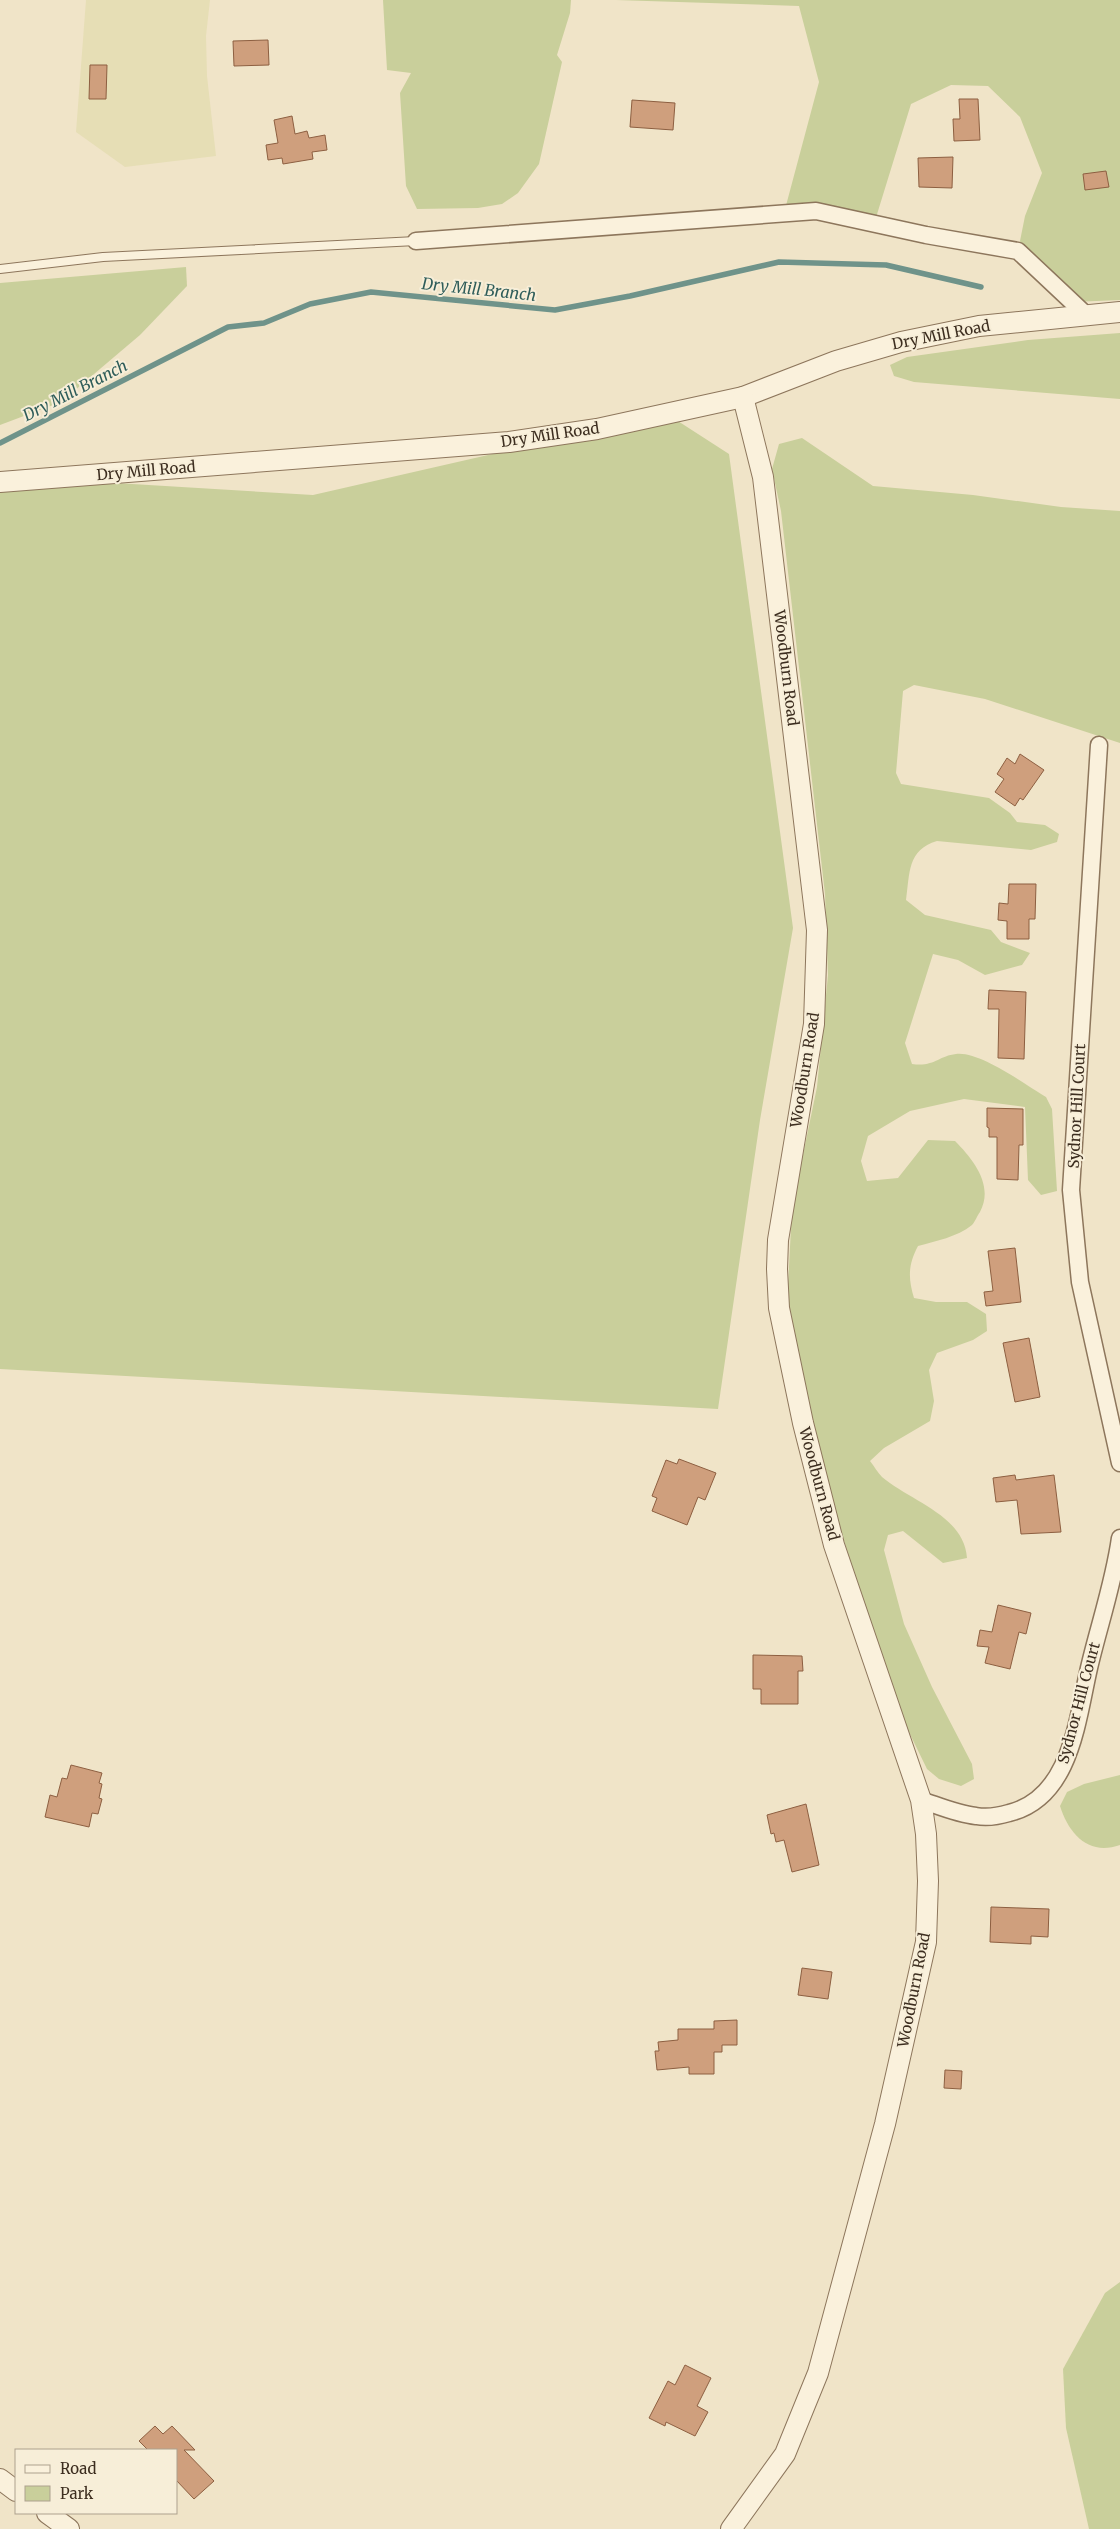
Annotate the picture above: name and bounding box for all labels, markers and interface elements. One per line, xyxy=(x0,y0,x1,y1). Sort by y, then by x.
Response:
water label: Dry Mill Branch xyxy=(420,273,537,305)
street label: Dry Mill Road xyxy=(890,316,992,353)
water label: Dry Mill Branch xyxy=(18,355,131,425)
street label: Dry Mill Road xyxy=(499,418,601,451)
street label: Dry Mill Road xyxy=(96,457,196,484)
street label: Woodburn Road xyxy=(770,608,803,727)
street label: Woodburn Road xyxy=(786,1011,823,1130)
street label: Sydnor Hill Court xyxy=(1064,1043,1089,1169)
street label: Woodburn Road xyxy=(795,1424,844,1543)
street label: Sydnor Hill Court xyxy=(1053,1640,1104,1766)
street label: Woodburn Road xyxy=(893,1931,934,2050)
legend xyxy=(15,2449,178,2514)
text: Road xyxy=(60,2459,96,2478)
text: Park xyxy=(60,2484,94,2503)

